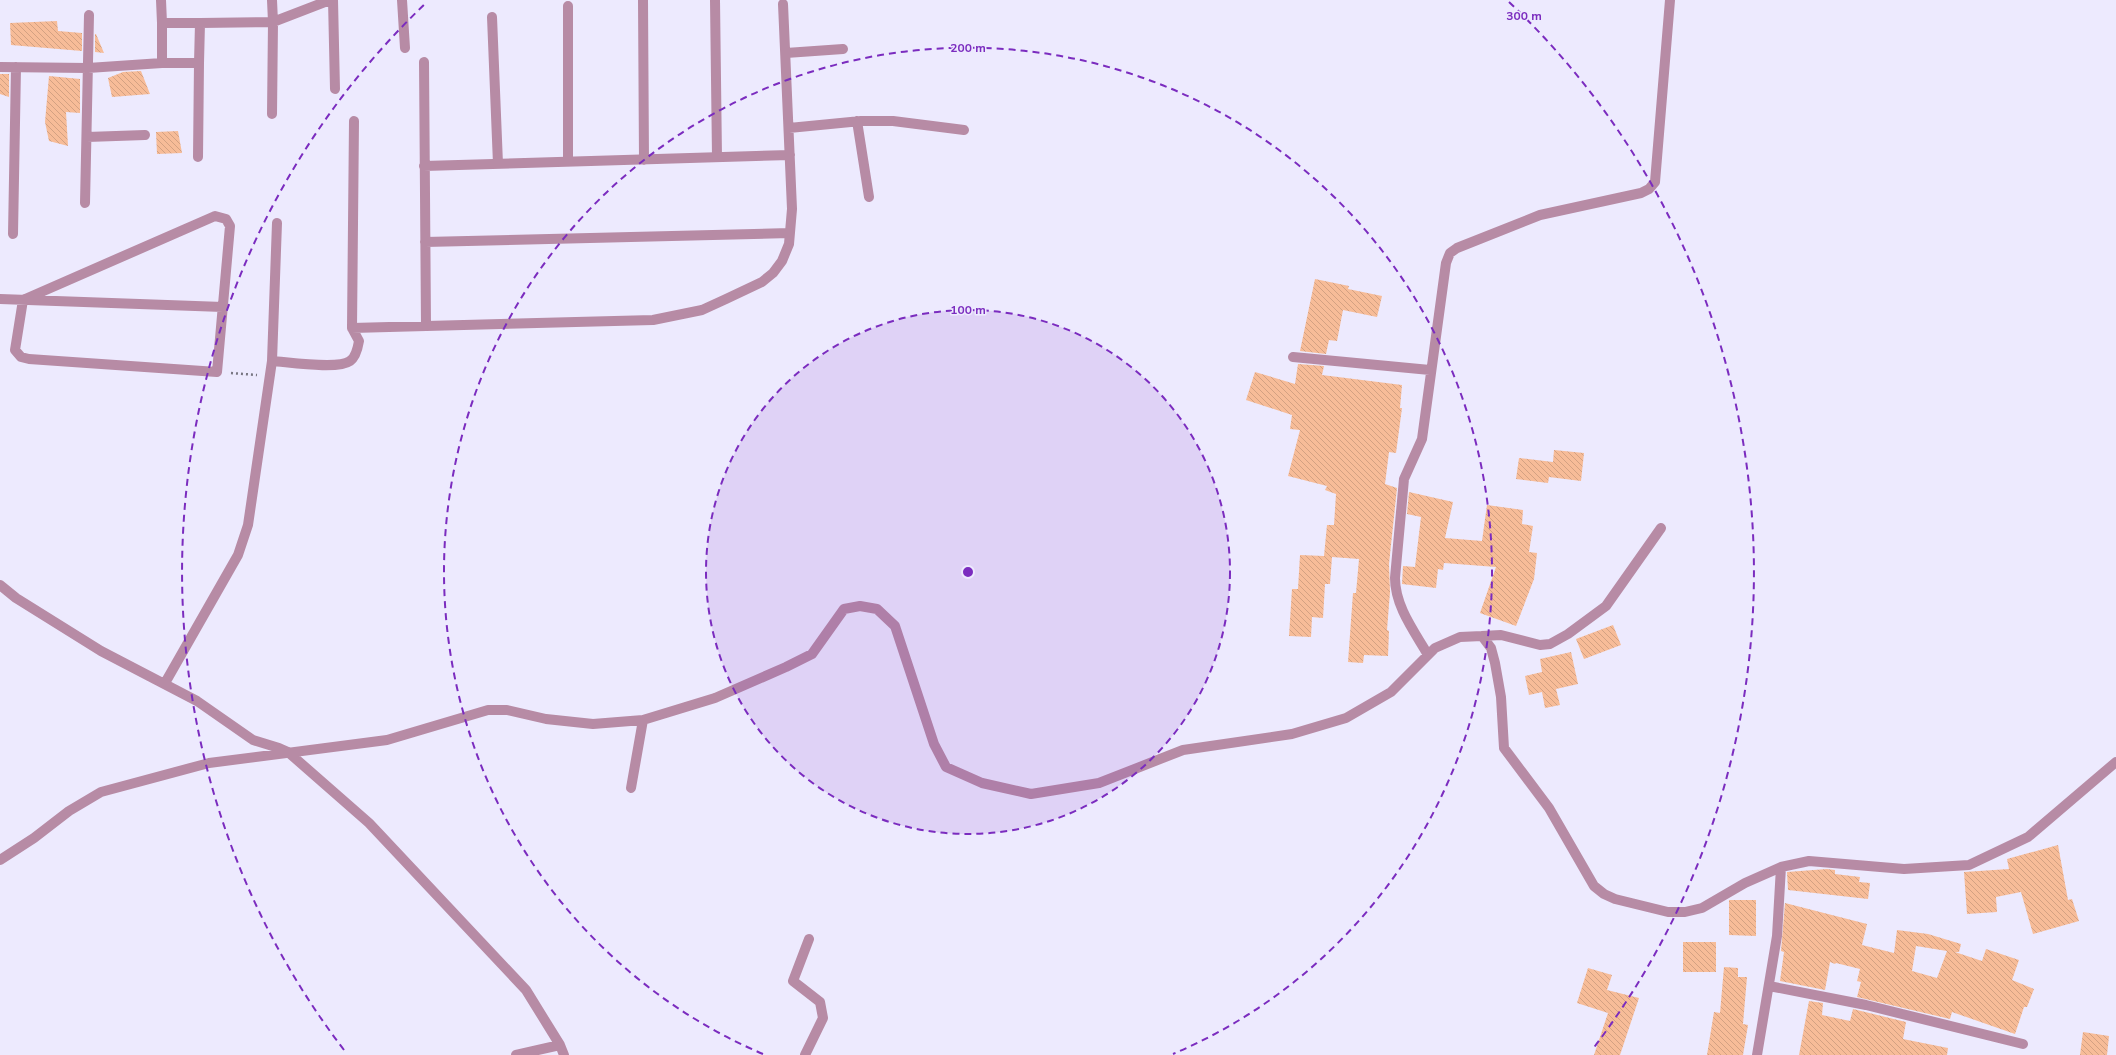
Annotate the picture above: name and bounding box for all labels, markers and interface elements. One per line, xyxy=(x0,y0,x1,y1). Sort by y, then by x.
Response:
text: 300 m xyxy=(1506,8,1542,24)
text: 200 m xyxy=(950,40,986,56)
text: 100 m xyxy=(950,302,986,318)
centre of rings xyxy=(961,565,975,579)

